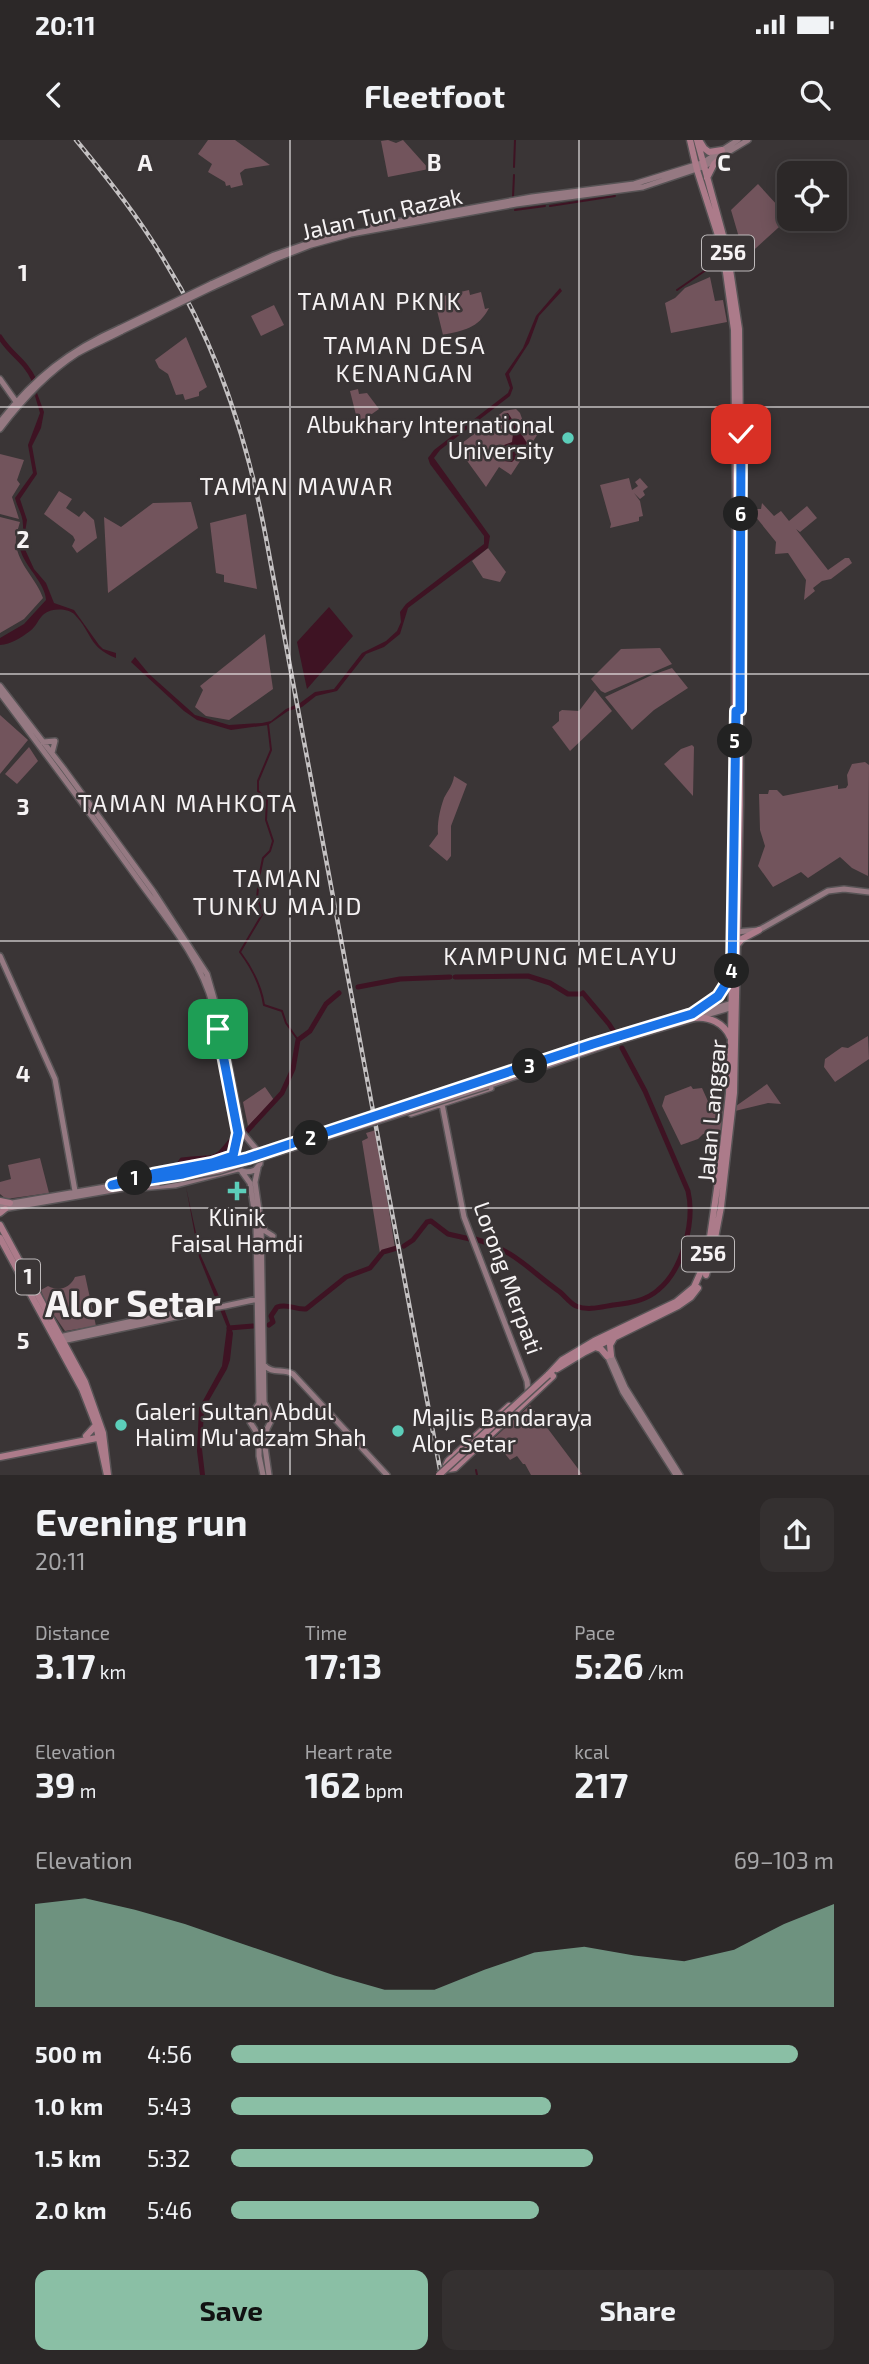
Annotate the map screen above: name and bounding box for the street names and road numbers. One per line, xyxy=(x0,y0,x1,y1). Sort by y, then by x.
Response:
street label: Jalan Tun Razak xyxy=(299,181,465,245)
road number: 256 xyxy=(702,236,754,270)
street label: Jalan Langgar xyxy=(691,1038,731,1184)
street label: Lorong Merpati xyxy=(468,1198,550,1358)
road number: 256 xyxy=(682,1236,734,1272)
road number: 1 xyxy=(16,1260,40,1294)

